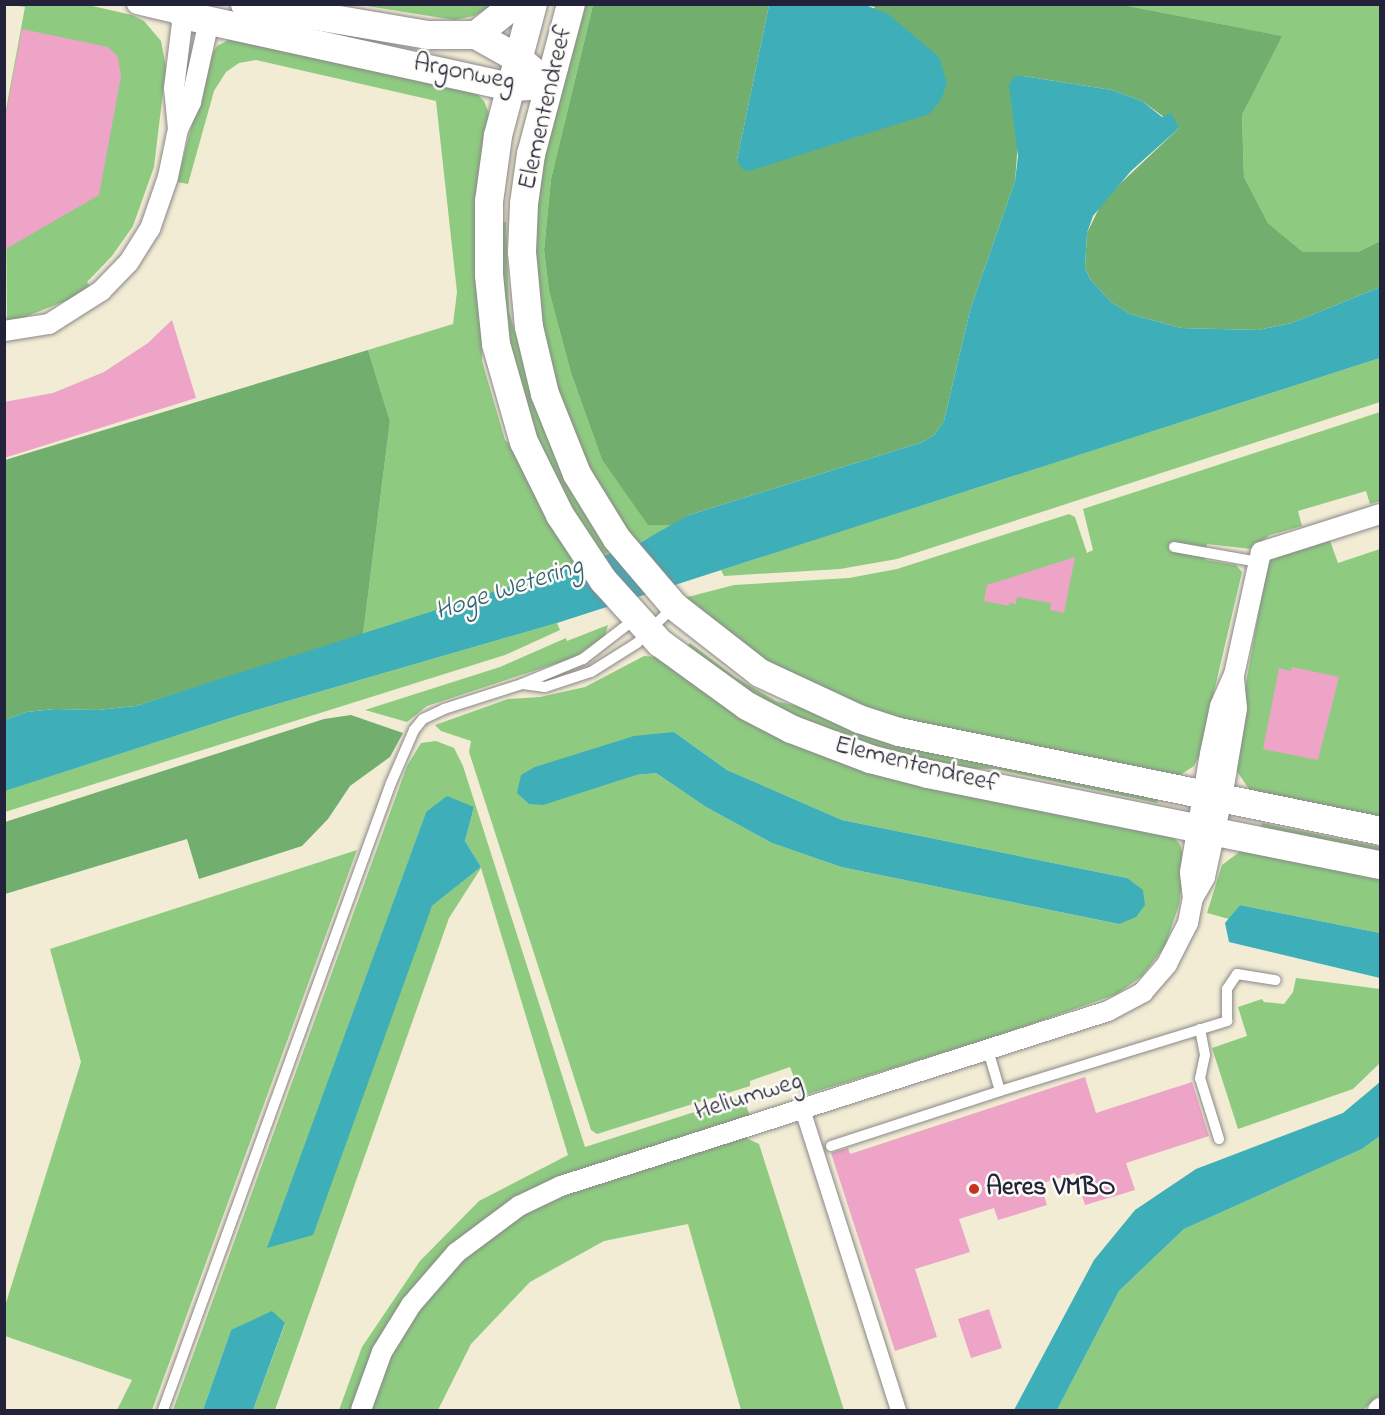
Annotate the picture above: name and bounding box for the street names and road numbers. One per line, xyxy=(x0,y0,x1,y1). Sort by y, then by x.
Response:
street label: Elementendreef xyxy=(513,23,581,193)
street label: Argonweg xyxy=(411,49,517,99)
street label: Elementendreef xyxy=(831,731,1001,801)
street label: Heliumweg xyxy=(691,1067,807,1129)

